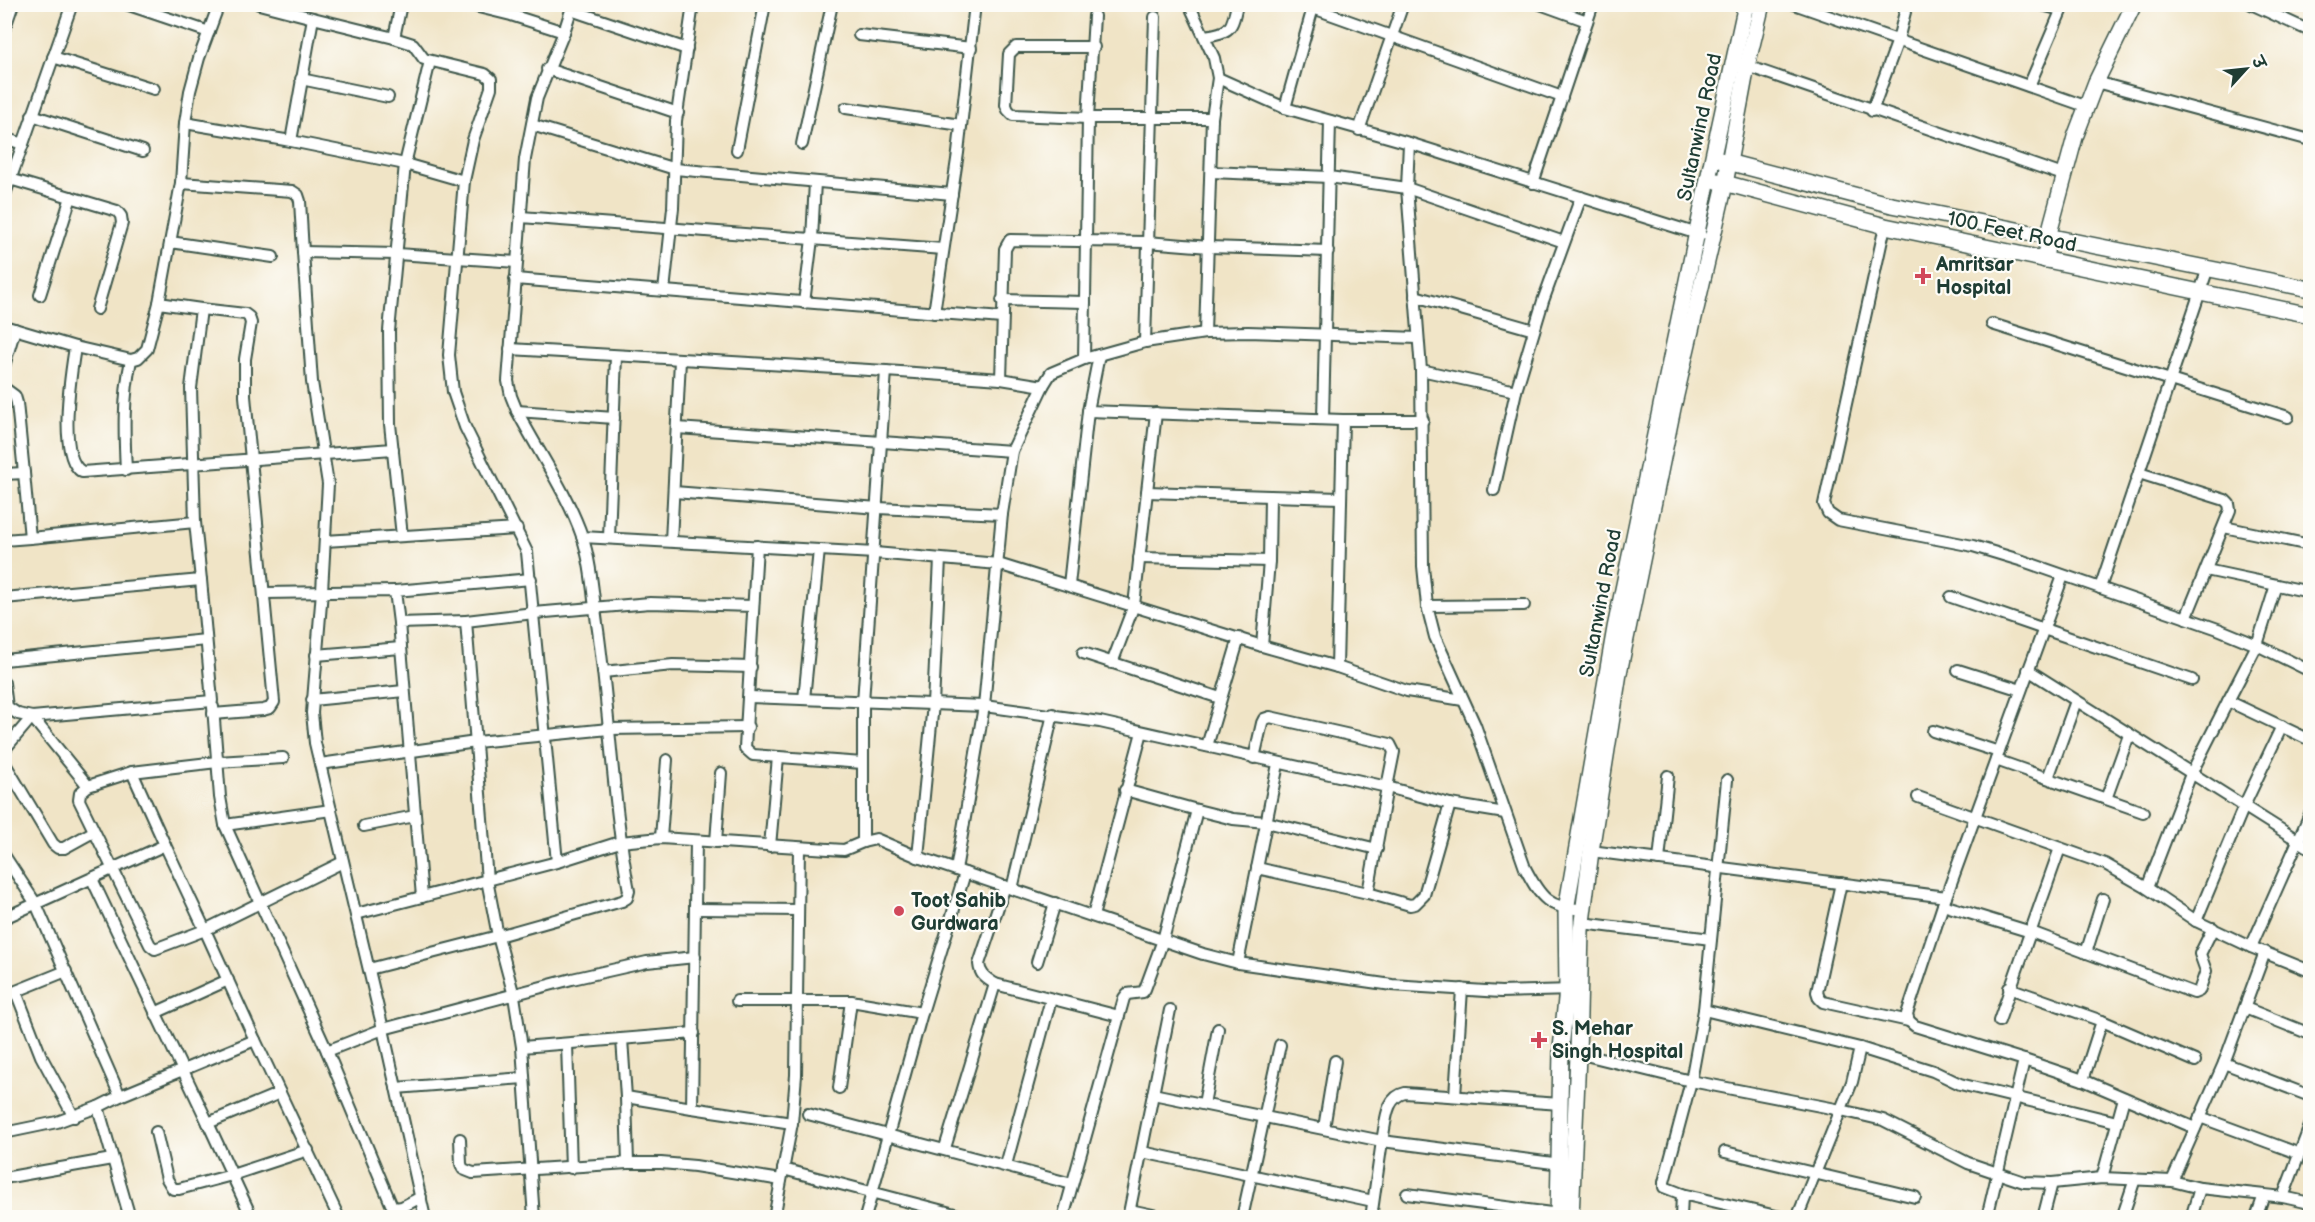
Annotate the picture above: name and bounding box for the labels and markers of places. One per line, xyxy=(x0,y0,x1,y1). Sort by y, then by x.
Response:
place label: Amritsar Hospital xyxy=(1935,253,2015,300)
marker: Amritsar Hospital xyxy=(1914,267,1932,285)
place label: Toot Sahib Gurdwara xyxy=(911,889,1006,936)
marker: Toot Sahib Gurdwara xyxy=(892,904,906,918)
place label: S. Mehar Singh Hospital xyxy=(1552,1017,1683,1064)
marker: S. Mehar Singh Hospital xyxy=(1530,1031,1548,1049)

